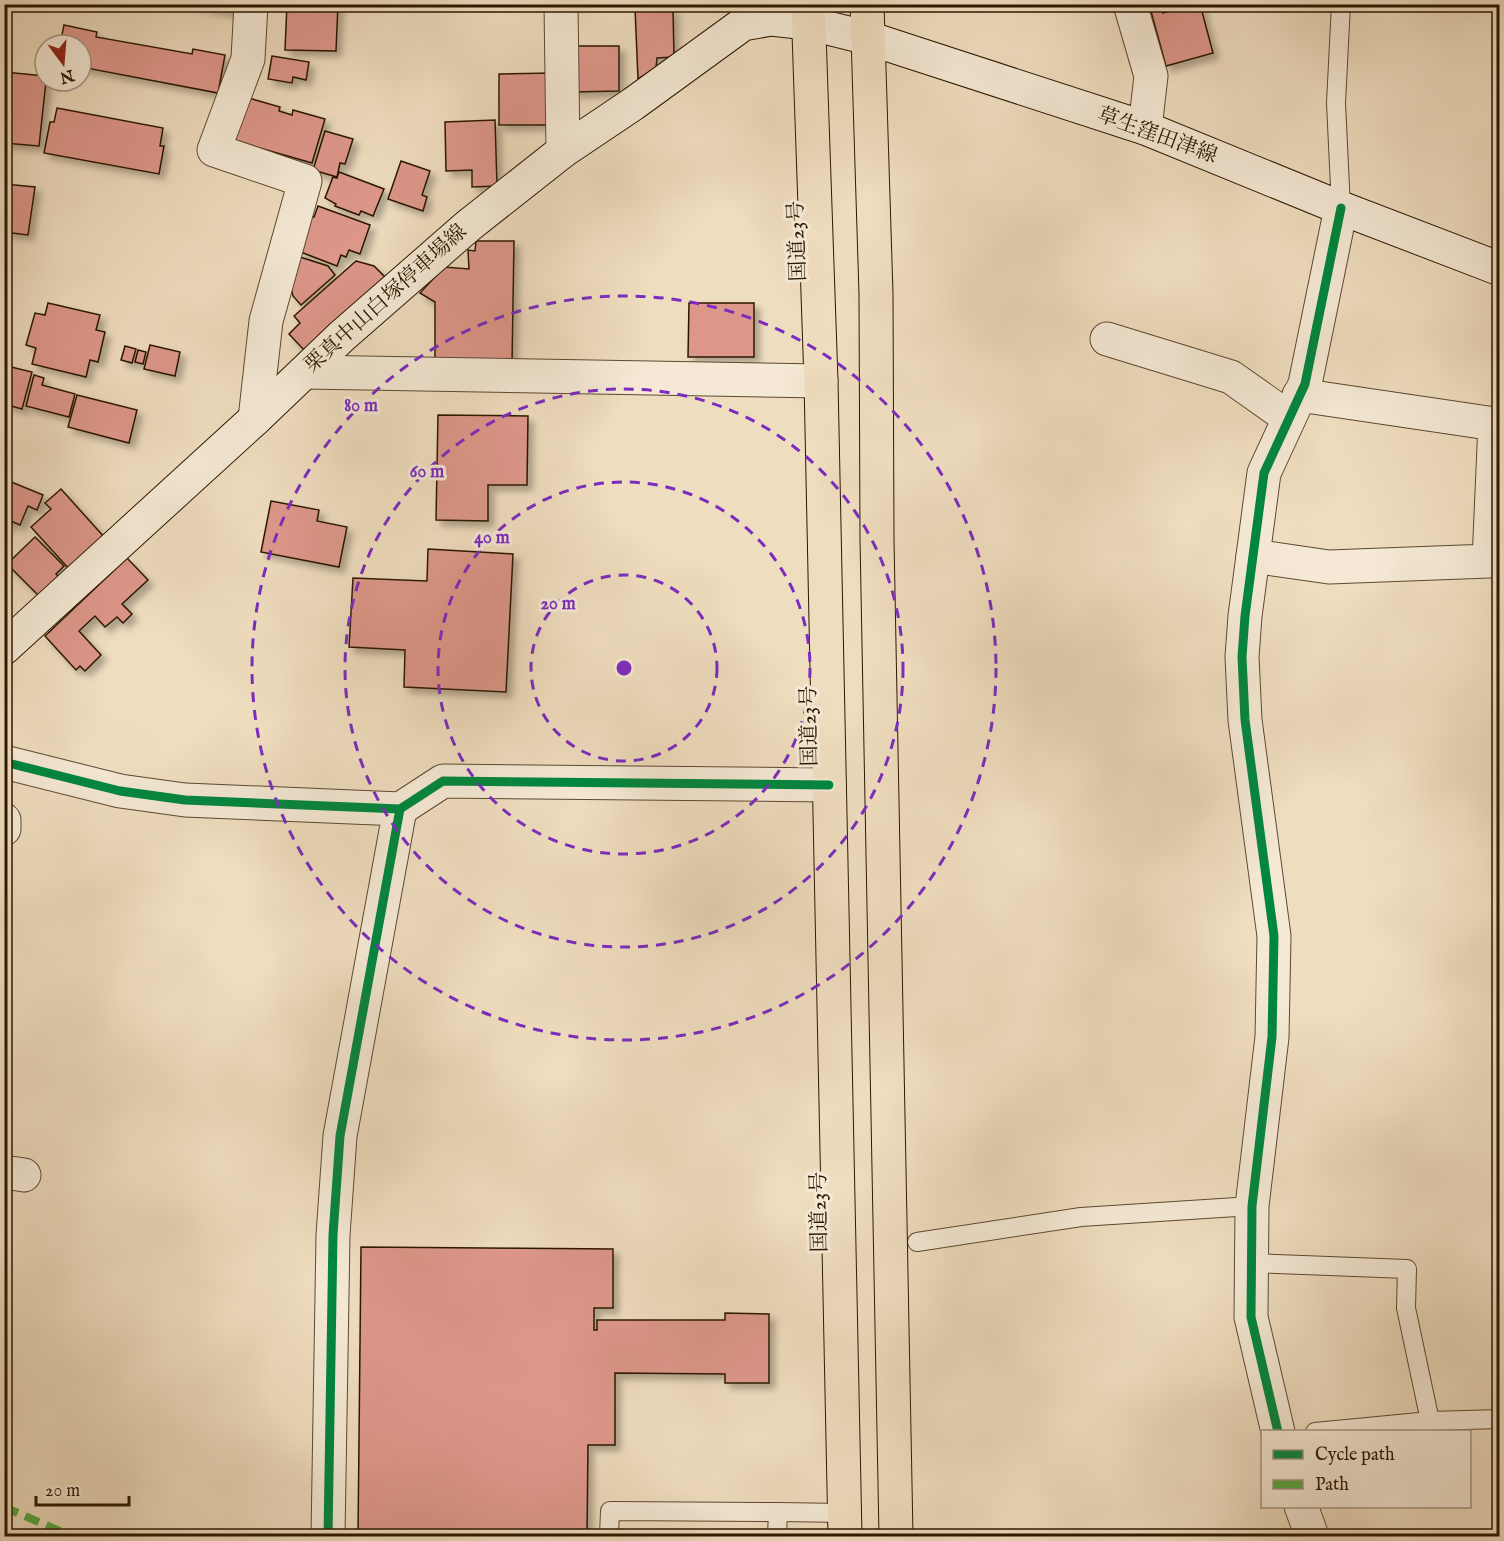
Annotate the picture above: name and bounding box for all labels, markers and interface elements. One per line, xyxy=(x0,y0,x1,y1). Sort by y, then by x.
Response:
north arrow xyxy=(33,33,93,93)
text: N xyxy=(57,64,77,87)
street label: 草生窪田津線 xyxy=(1093,102,1221,170)
street label: 国道23号 xyxy=(783,200,813,282)
street label: 栗真中山白塚停車場線 xyxy=(299,219,473,379)
text: 80 m xyxy=(344,395,378,418)
text: 60 m xyxy=(410,461,444,484)
text: 40 m xyxy=(474,527,510,550)
text: 20 m xyxy=(540,593,576,616)
centre of rings xyxy=(614,658,634,678)
street label: 国道23号 xyxy=(796,685,824,767)
street label: 国道23号 xyxy=(806,1171,834,1253)
legend xyxy=(1261,1430,1471,1508)
text: Cycle path xyxy=(1315,1444,1395,1467)
scale bar xyxy=(36,1469,129,1507)
text: Path xyxy=(1315,1474,1349,1497)
text: 20 m xyxy=(45,1480,80,1503)

